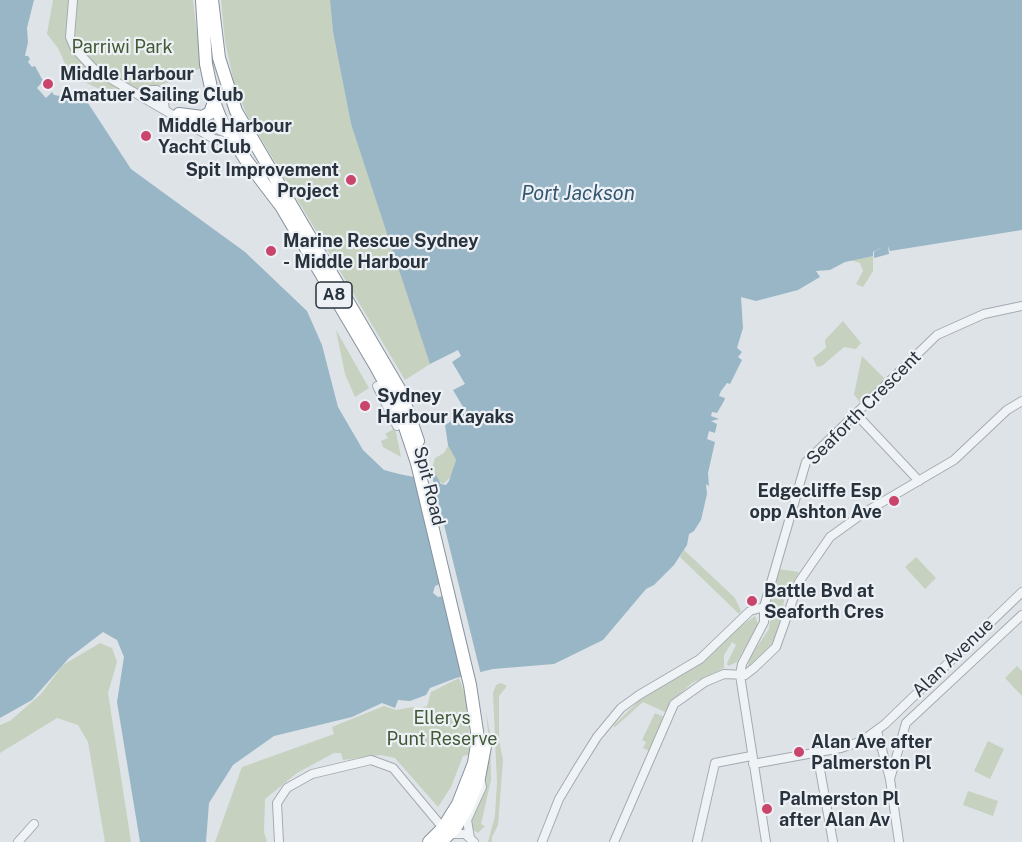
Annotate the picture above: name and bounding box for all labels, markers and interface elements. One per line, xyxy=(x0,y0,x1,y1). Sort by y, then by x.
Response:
park label: Parriwi Park xyxy=(71,36,173,58)
place label: Middle Harbour Amatuer Sailing Club xyxy=(60,63,244,106)
marker: Middle Harbour Amatuer Sailing Club xyxy=(41,77,55,91)
place label: Middle Harbour Yacht Club xyxy=(158,115,292,158)
marker: Middle Harbour Yacht Club xyxy=(139,129,153,143)
place label: Spit Improvement Project xyxy=(185,159,339,201)
marker: Spit Improvement Project xyxy=(344,173,358,187)
water label: Port Jackson xyxy=(521,182,635,206)
place label: Marine Rescue Sydney - Middle Harbour xyxy=(283,230,478,272)
marker: Marine Rescue Sydney - Middle Harbour xyxy=(264,244,278,258)
road number: A8 xyxy=(316,282,352,308)
street label: Seaforth Crescent xyxy=(802,346,926,470)
place label: Sydney Harbour Kayaks xyxy=(377,385,514,428)
marker: Sydney Harbour Kayaks xyxy=(358,399,372,413)
street label: Spit Road xyxy=(409,444,449,528)
place label: Edgecliffe Esp opp Ashton Ave xyxy=(750,480,882,522)
marker: Edgecliffe Esp opp Ashton Ave xyxy=(887,494,901,508)
place label: Battle Bvd at Seaforth Cres xyxy=(764,580,884,622)
marker: Battle Bvd at Seaforth Cres xyxy=(745,594,759,608)
street label: Alan Avenue xyxy=(908,614,998,702)
park label: Ellerys Punt Reserve xyxy=(386,707,498,750)
place label: Alan Ave after Palmerston Pl xyxy=(811,731,932,774)
marker: Alan Ave after Palmerston Pl xyxy=(792,745,806,759)
place label: Palmerston Pl after Alan Av xyxy=(779,788,900,830)
marker: Palmerston Pl after Alan Av xyxy=(760,802,774,816)

